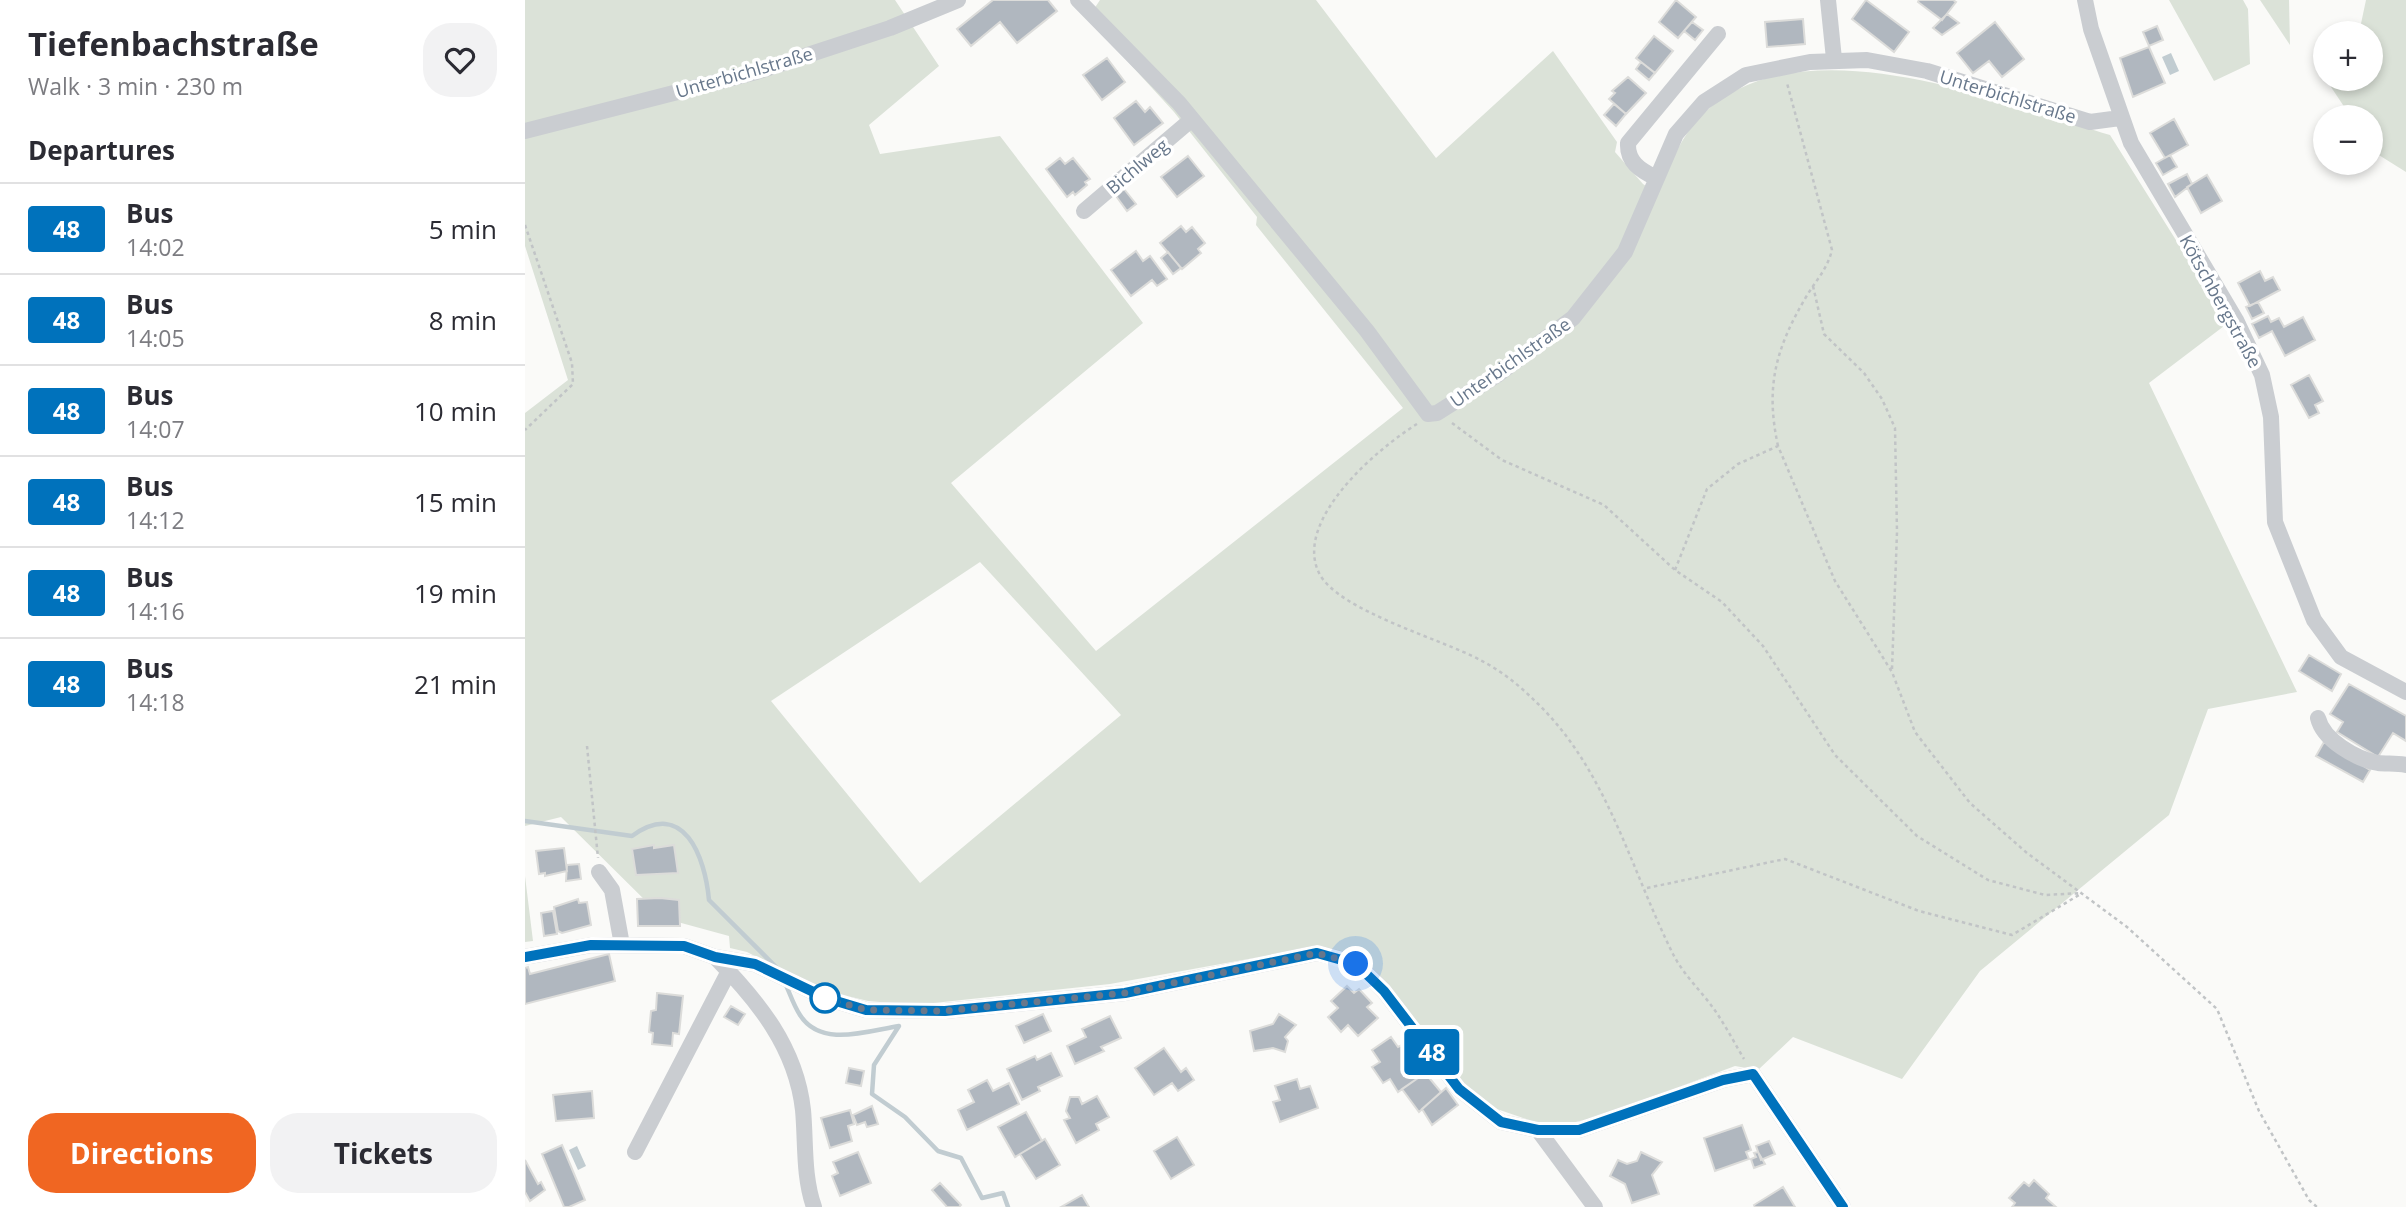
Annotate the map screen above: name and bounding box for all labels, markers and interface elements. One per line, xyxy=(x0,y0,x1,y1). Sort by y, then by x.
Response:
text: Tiefenbachstraße xyxy=(28,21,319,66)
map controls xyxy=(2313,21,2383,175)
button: + xyxy=(2313,21,2383,91)
button: heart xyxy=(423,23,497,97)
street label: Unterbichlstraße xyxy=(673,41,815,103)
street label: Unterbichlstraße xyxy=(1937,64,2079,128)
text: Walk · 3 min · 230 m xyxy=(28,70,243,102)
button: − xyxy=(2313,105,2383,175)
text: Departures xyxy=(28,132,175,168)
street label: Bichlweg xyxy=(1101,133,1173,199)
text: Bus xyxy=(126,195,173,231)
text: 5 min xyxy=(429,211,497,247)
text: 48 xyxy=(53,212,80,245)
street label: Kötschbergstraße xyxy=(2175,230,2267,372)
text: 14:02 xyxy=(126,231,185,263)
text: Bus xyxy=(126,286,173,322)
text: 8 min xyxy=(429,302,497,338)
text: 48 xyxy=(53,303,80,336)
street label: Unterbichlstraße xyxy=(1445,312,1575,412)
text: 14:05 xyxy=(126,322,185,354)
text: Bus xyxy=(126,377,173,413)
text: 10 min xyxy=(414,393,497,429)
text: 48 xyxy=(53,394,80,427)
text: 14:07 xyxy=(126,413,185,445)
text: Bus xyxy=(126,468,173,504)
text: 15 min xyxy=(414,484,497,520)
text: 48 xyxy=(53,485,80,518)
text: 14:12 xyxy=(126,504,185,536)
text: Bus xyxy=(126,559,173,595)
text: 19 min xyxy=(414,575,497,611)
text: 48 xyxy=(53,576,80,609)
text: 14:16 xyxy=(126,595,185,627)
text: Bus xyxy=(126,650,173,686)
text: 21 min xyxy=(414,666,497,702)
text: 48 xyxy=(53,667,80,700)
text: 14:18 xyxy=(126,686,185,718)
your location xyxy=(1338,946,1373,981)
unlabelled marker xyxy=(810,983,840,1013)
line badge: 48 xyxy=(1401,1029,1464,1075)
text: 48 xyxy=(1418,1035,1446,1068)
button: Directions xyxy=(28,1113,256,1193)
button: Tickets xyxy=(270,1113,497,1193)

